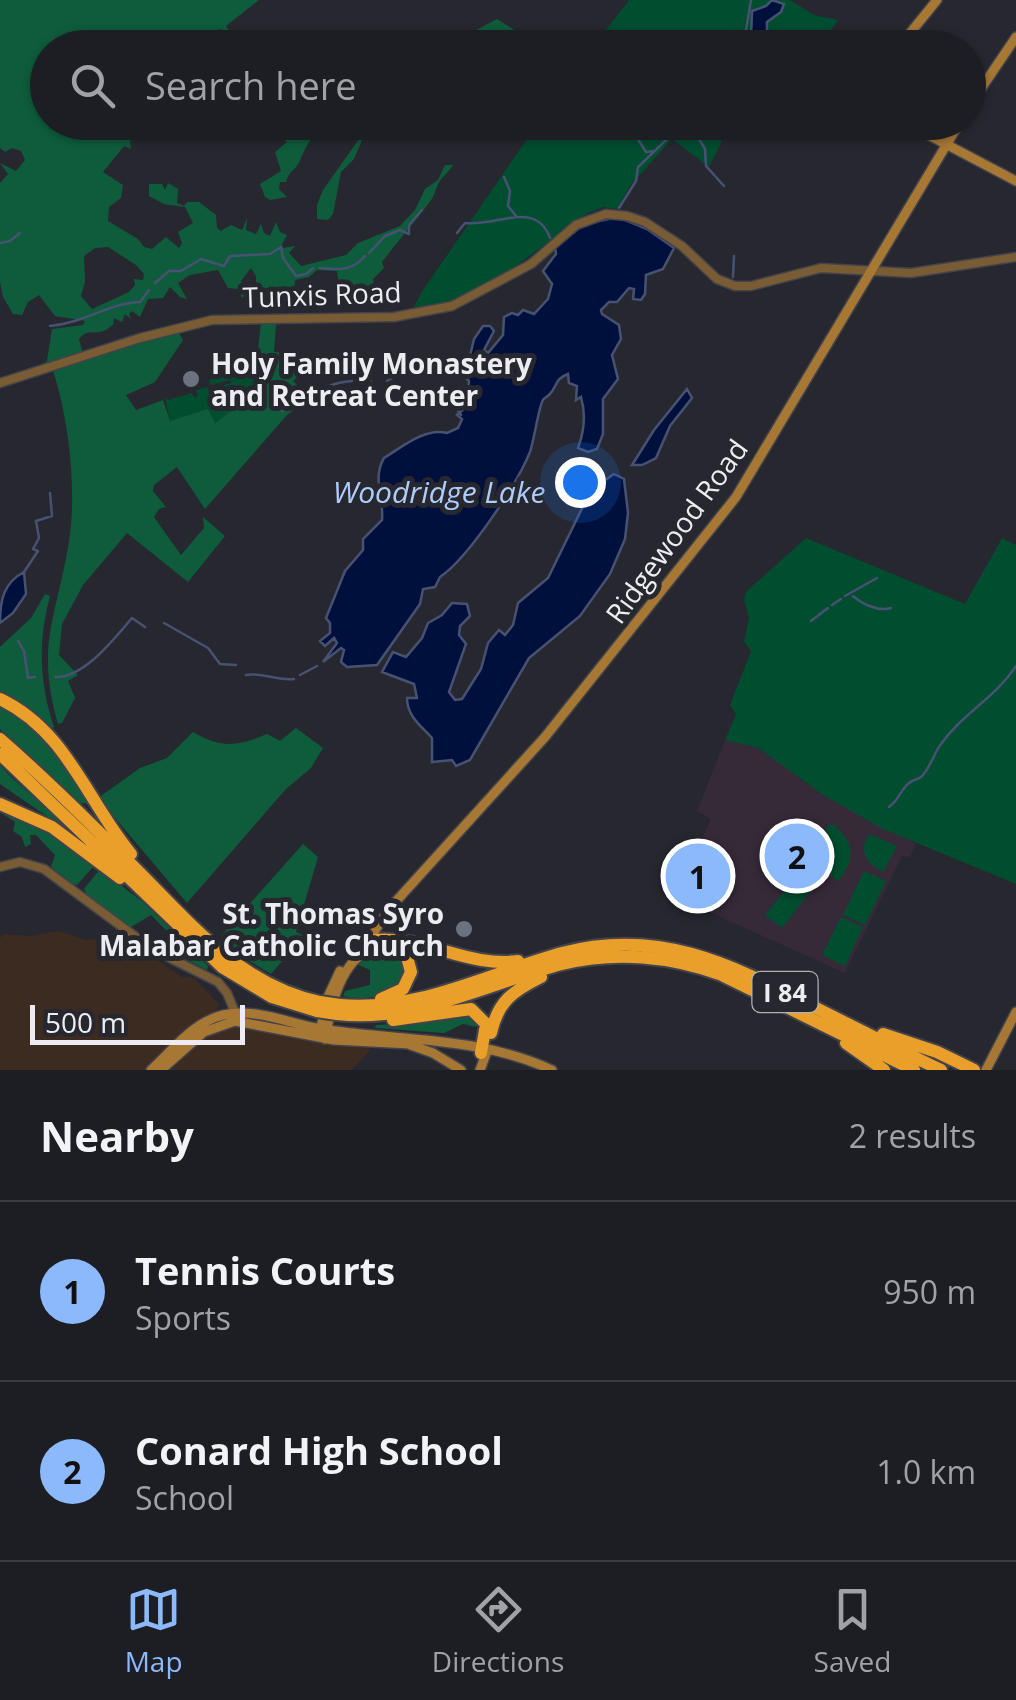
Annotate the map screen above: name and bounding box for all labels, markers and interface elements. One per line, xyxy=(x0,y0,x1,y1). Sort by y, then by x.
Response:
search box xyxy=(30,30,986,140)
icon: search xyxy=(65,58,120,113)
text: Search here xyxy=(145,59,357,111)
street label: Tunxis Road xyxy=(242,272,402,316)
place label: Holy Family Monastery and Retreat Center xyxy=(211,344,532,414)
marker: Holy Family Monastery and Retreat Center xyxy=(180,368,202,390)
street label: Ridgewood Road xyxy=(596,431,756,631)
your location xyxy=(555,457,606,508)
water label: Woodridge Lake xyxy=(333,471,545,512)
pin: 2 xyxy=(764,818,830,894)
pin: 1 xyxy=(666,838,730,914)
place label: St. Thomas Syro Malabar Catholic Church xyxy=(99,894,444,964)
marker: St. Thomas Syro Malabar Catholic Church xyxy=(453,918,475,940)
road number: I 84 xyxy=(752,972,818,1012)
scale bar xyxy=(30,1000,245,1044)
text: 500 m xyxy=(45,1003,126,1041)
text: Nearby xyxy=(40,1107,194,1164)
text: 2 results xyxy=(849,1114,976,1157)
text: Tennis Courts xyxy=(135,1244,395,1296)
text: 1 xyxy=(63,1270,82,1313)
text: 950 m xyxy=(883,1270,976,1313)
text: Sports xyxy=(135,1296,231,1339)
text: Conard High School xyxy=(135,1424,503,1476)
text: 2 xyxy=(63,1450,82,1493)
text: 1.0 km xyxy=(876,1450,976,1493)
text: School xyxy=(135,1476,234,1519)
tab: Map xyxy=(125,1582,183,1680)
tab: Directions xyxy=(432,1582,564,1680)
tab: Saved xyxy=(814,1582,891,1680)

